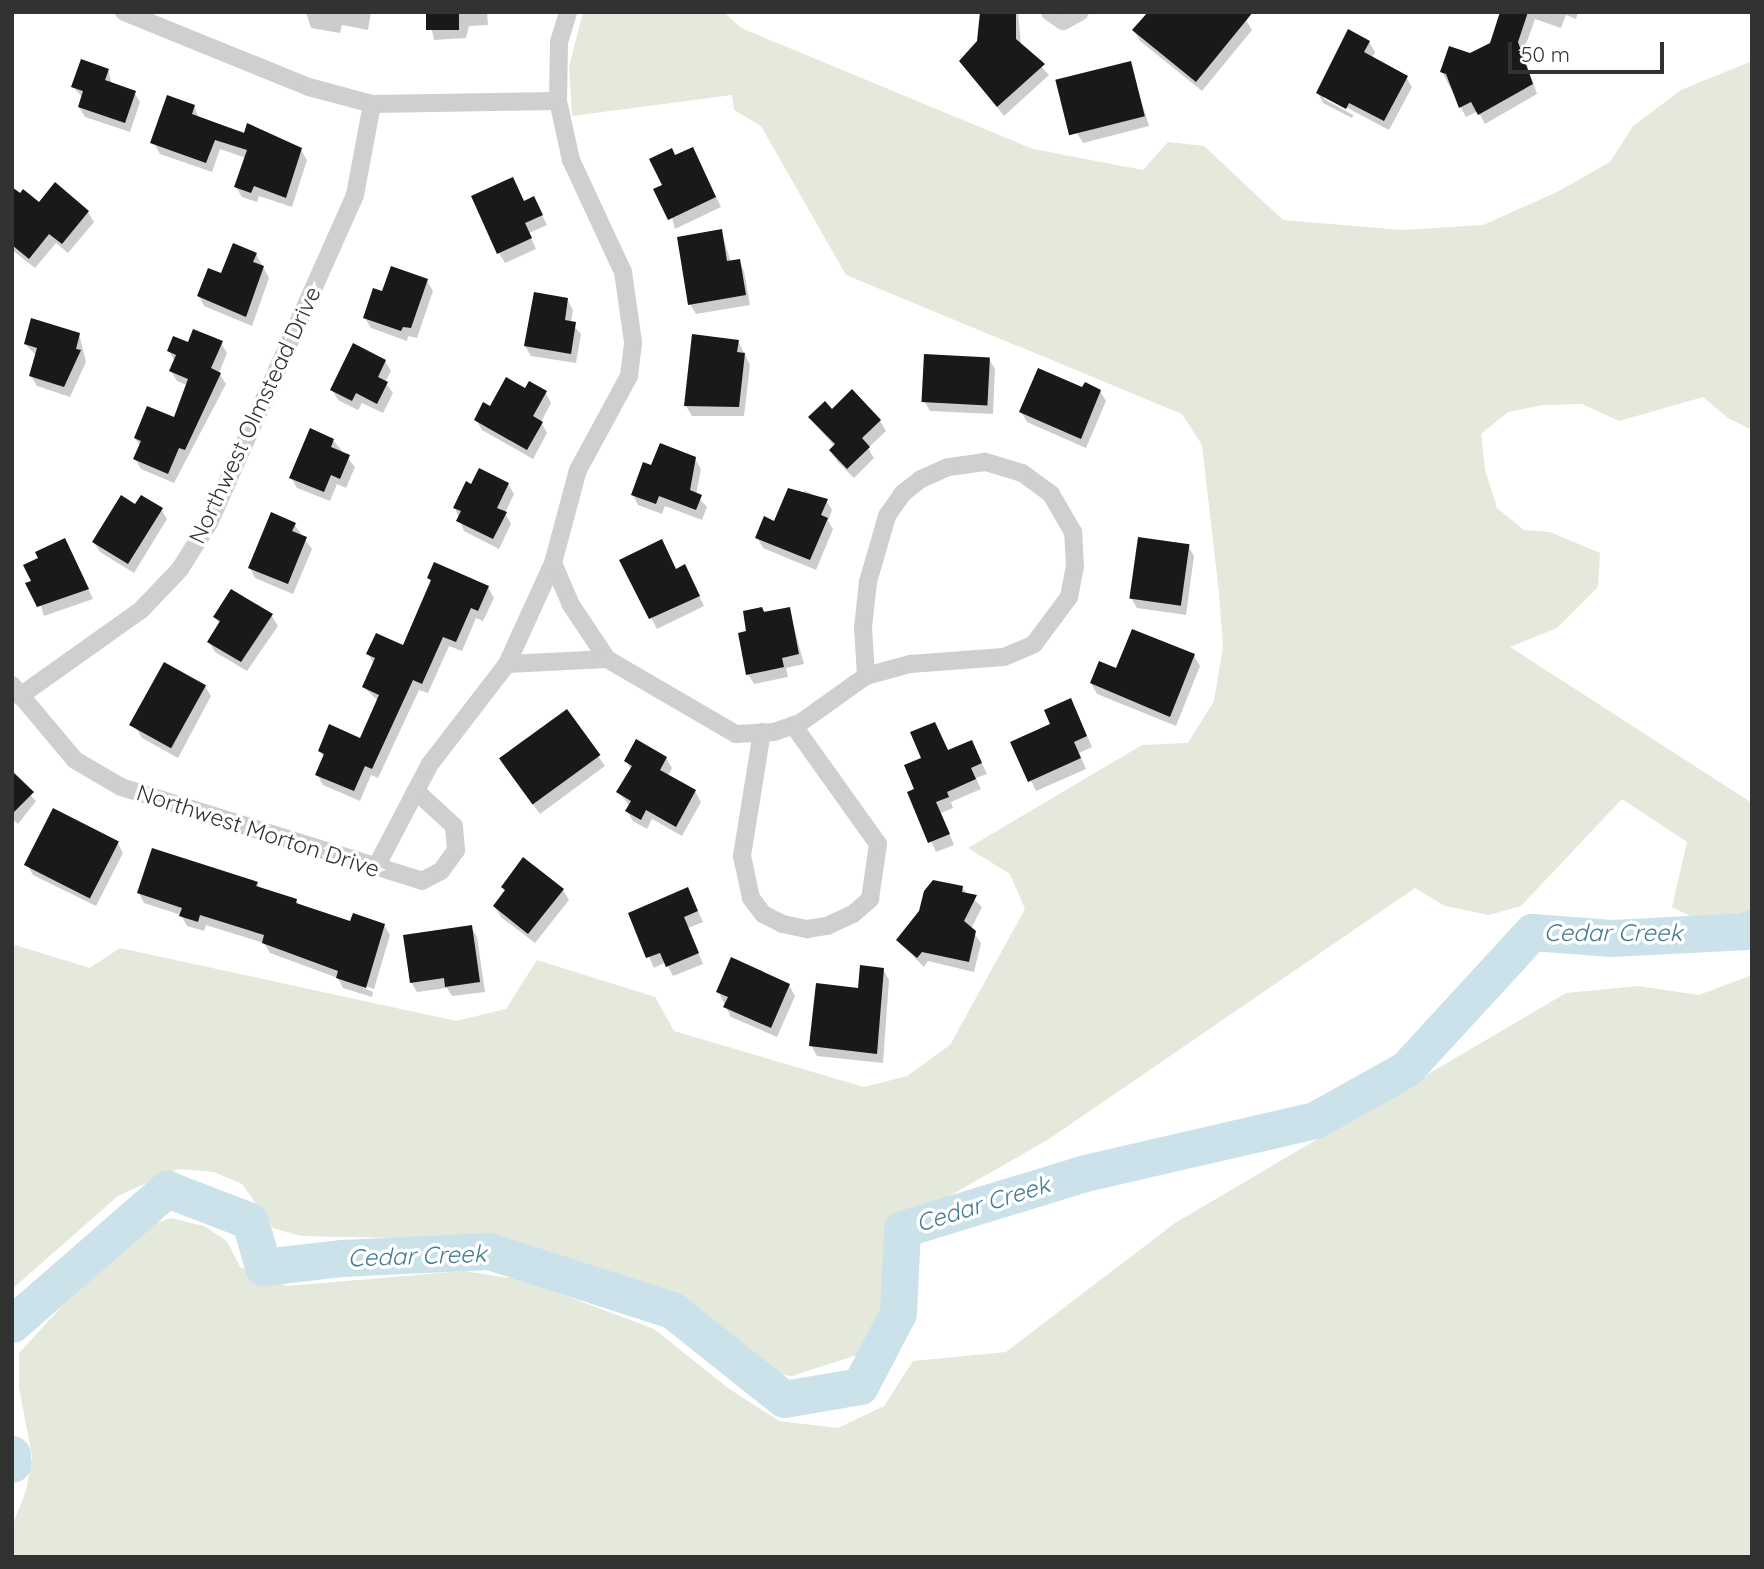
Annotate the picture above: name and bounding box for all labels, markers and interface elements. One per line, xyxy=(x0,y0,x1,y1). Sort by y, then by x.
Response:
scale bar xyxy=(1512,28,1668,72)
text: 50 m xyxy=(1521,41,1570,67)
street label: Northwest Olmstead Drive xyxy=(183,282,327,548)
street label: Northwest Morton Drive xyxy=(133,779,383,883)
water label: Cedar Creek xyxy=(1544,919,1682,947)
water label: Cedar Creek xyxy=(913,1170,1053,1238)
water label: Cedar Creek xyxy=(347,1239,487,1273)

